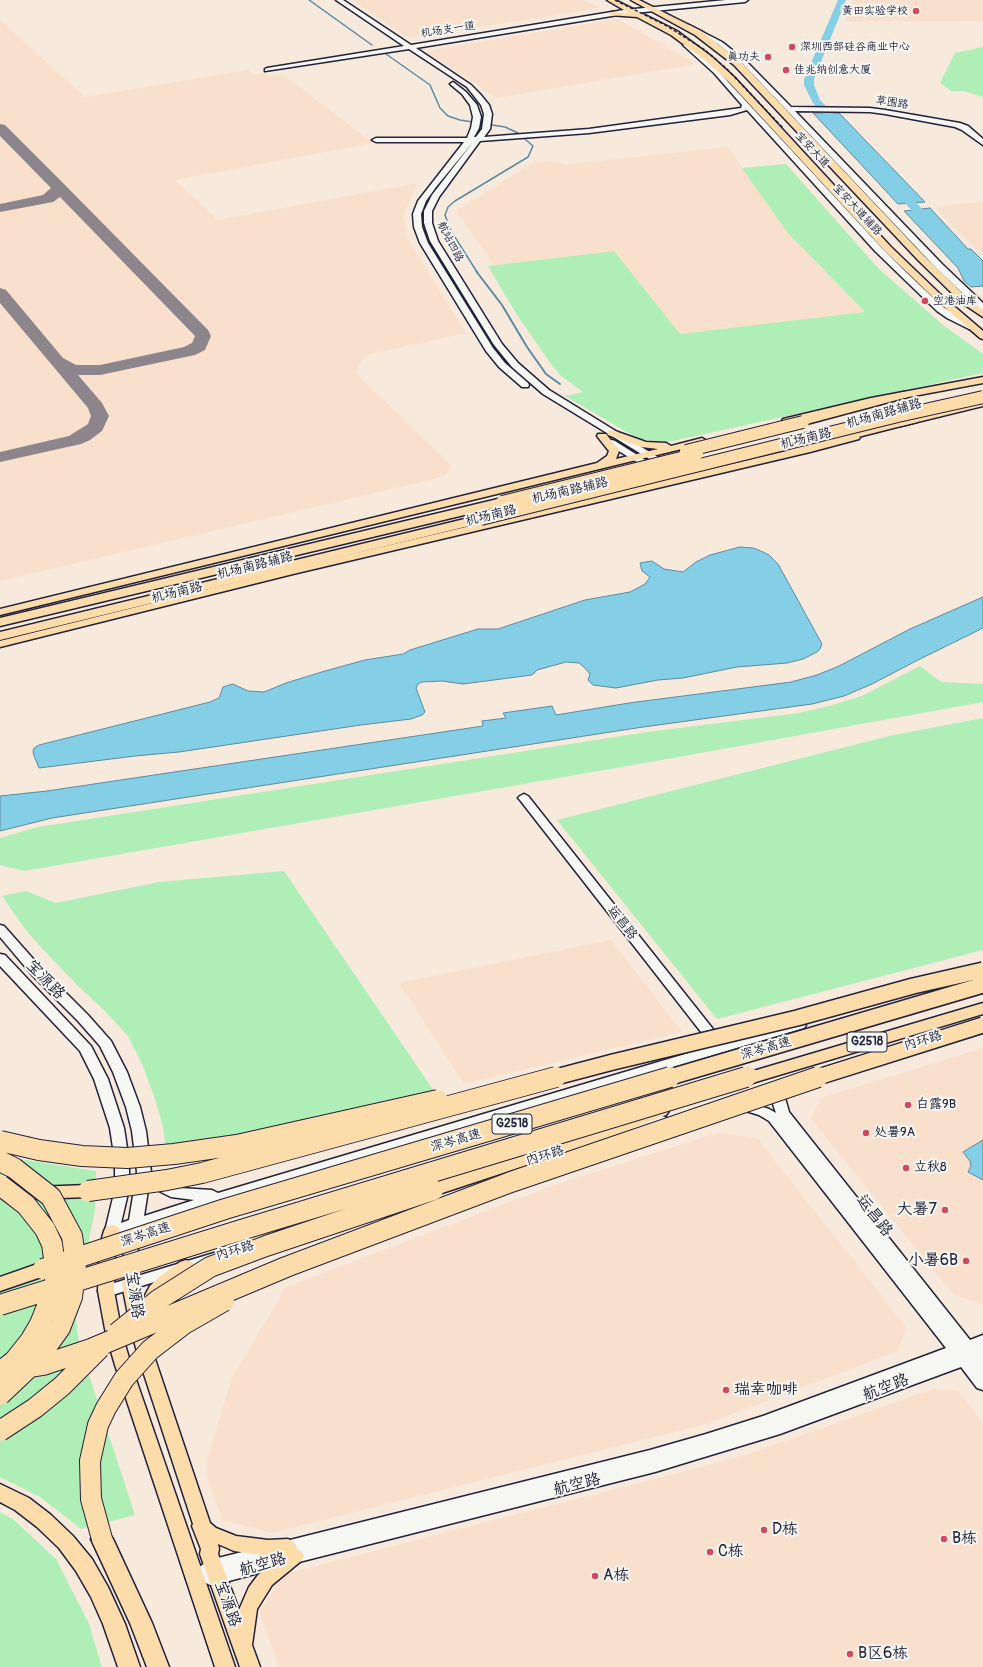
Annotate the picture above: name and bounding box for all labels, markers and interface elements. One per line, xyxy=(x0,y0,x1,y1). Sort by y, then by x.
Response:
place label: 黄田实验学校 xyxy=(842,4,908,18)
marker: 黄田实验学校 xyxy=(911,6,921,16)
street label: 机场支一道 xyxy=(420,19,476,41)
place label: 深圳西部硅谷商业中心 xyxy=(800,40,910,54)
marker: 深圳西部硅谷商业中心 xyxy=(787,42,797,52)
place label: 真功夫 xyxy=(727,50,760,64)
marker: 真功夫 xyxy=(763,52,773,62)
place label: 佳兆纳创意大厦 xyxy=(794,63,871,77)
marker: 佳兆纳创意大厦 xyxy=(781,65,791,75)
street label: 草围路 xyxy=(875,94,909,112)
street label: 宝安大道 xyxy=(792,129,832,171)
street label: 宝安大道辅路 xyxy=(830,181,884,239)
street label: 航站四路 xyxy=(434,219,466,265)
place label: 空港油库 xyxy=(933,294,977,308)
marker: 空港油库 xyxy=(920,296,930,306)
street label: 机场南路辅路 xyxy=(844,396,924,432)
street label: 机场南路 xyxy=(779,425,833,453)
street label: 机场南路辅路 xyxy=(530,475,610,507)
street label: 机场南路 xyxy=(464,502,518,530)
street label: 机场南路辅路 xyxy=(215,549,295,583)
street label: 机场南路 xyxy=(150,579,204,607)
street label: 运昌路 xyxy=(604,903,640,943)
street label: 宝源路 xyxy=(21,956,69,1004)
street label: 内环路 xyxy=(902,1028,944,1054)
road number: G2518 xyxy=(847,1032,887,1052)
street label: 深岑高速 xyxy=(739,1034,793,1064)
place label: 白露9B xyxy=(916,1097,956,1113)
marker: 白露9B xyxy=(903,1100,913,1110)
road number: G2518 xyxy=(492,1114,532,1134)
place label: 处暑9A xyxy=(874,1125,915,1141)
street label: 深岑高速 xyxy=(429,1126,483,1156)
marker: 处暑9A xyxy=(861,1128,871,1138)
street label: 内环路 xyxy=(524,1143,566,1169)
place label: 立秋8 xyxy=(914,1160,947,1176)
marker: 立秋8 xyxy=(901,1163,911,1173)
street label: 运昌路 xyxy=(852,1191,896,1241)
place label: 大暑7 xyxy=(897,1200,937,1220)
marker: 大暑7 xyxy=(940,1205,950,1215)
street label: 深岑高速 xyxy=(119,1220,173,1250)
street label: 内环路 xyxy=(214,1238,256,1264)
place label: 小暑6B xyxy=(908,1251,958,1271)
marker: 小暑6B xyxy=(961,1256,971,1266)
street label: 宝源路 xyxy=(121,1270,147,1320)
street label: 航空路 xyxy=(860,1370,912,1406)
place label: 瑞幸咖啡 xyxy=(734,1380,798,1400)
marker: 瑞幸咖啡 xyxy=(721,1385,731,1395)
street label: 航空路 xyxy=(551,1470,603,1500)
place label: D栋 xyxy=(772,1520,798,1540)
marker: D栋 xyxy=(759,1525,769,1535)
place label: B栋 xyxy=(952,1529,977,1549)
marker: B栋 xyxy=(939,1534,949,1544)
place label: C栋 xyxy=(718,1542,744,1562)
marker: C栋 xyxy=(705,1547,715,1557)
street label: 航空路 xyxy=(237,1549,289,1581)
place label: A栋 xyxy=(603,1566,629,1586)
marker: A栋 xyxy=(590,1571,600,1581)
street label: 宝源路 xyxy=(210,1578,244,1630)
place label: B区6栋 xyxy=(858,1644,908,1664)
marker: B区6栋 xyxy=(845,1649,855,1659)

